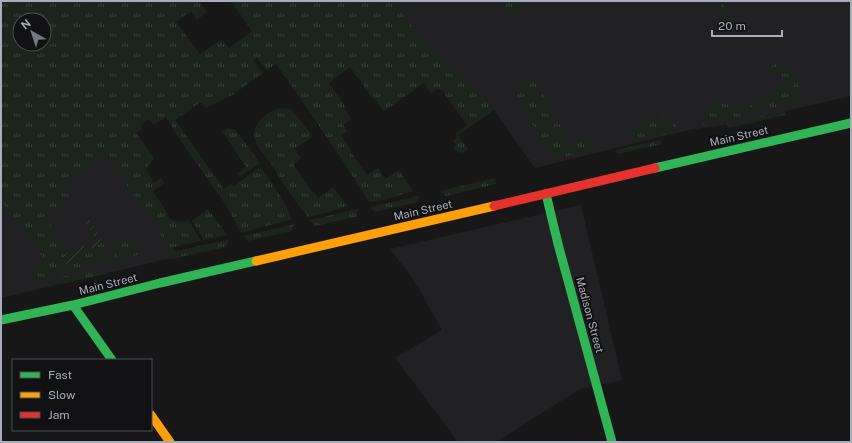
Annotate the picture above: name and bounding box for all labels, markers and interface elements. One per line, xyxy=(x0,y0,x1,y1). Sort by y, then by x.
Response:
north arrow xyxy=(12,12,52,52)
scale bar xyxy=(712,12,782,38)
text: N xyxy=(19,17,33,32)
text: 20 m xyxy=(718,19,746,33)
street label: Main Street xyxy=(709,123,769,149)
street label: Main Street xyxy=(393,197,453,223)
street label: Main Street xyxy=(78,271,138,297)
street label: Madison Street xyxy=(574,276,606,354)
legend xyxy=(12,359,152,431)
text: Fast xyxy=(48,368,73,382)
text: Slow xyxy=(48,388,76,402)
text: Jam xyxy=(48,408,70,422)

